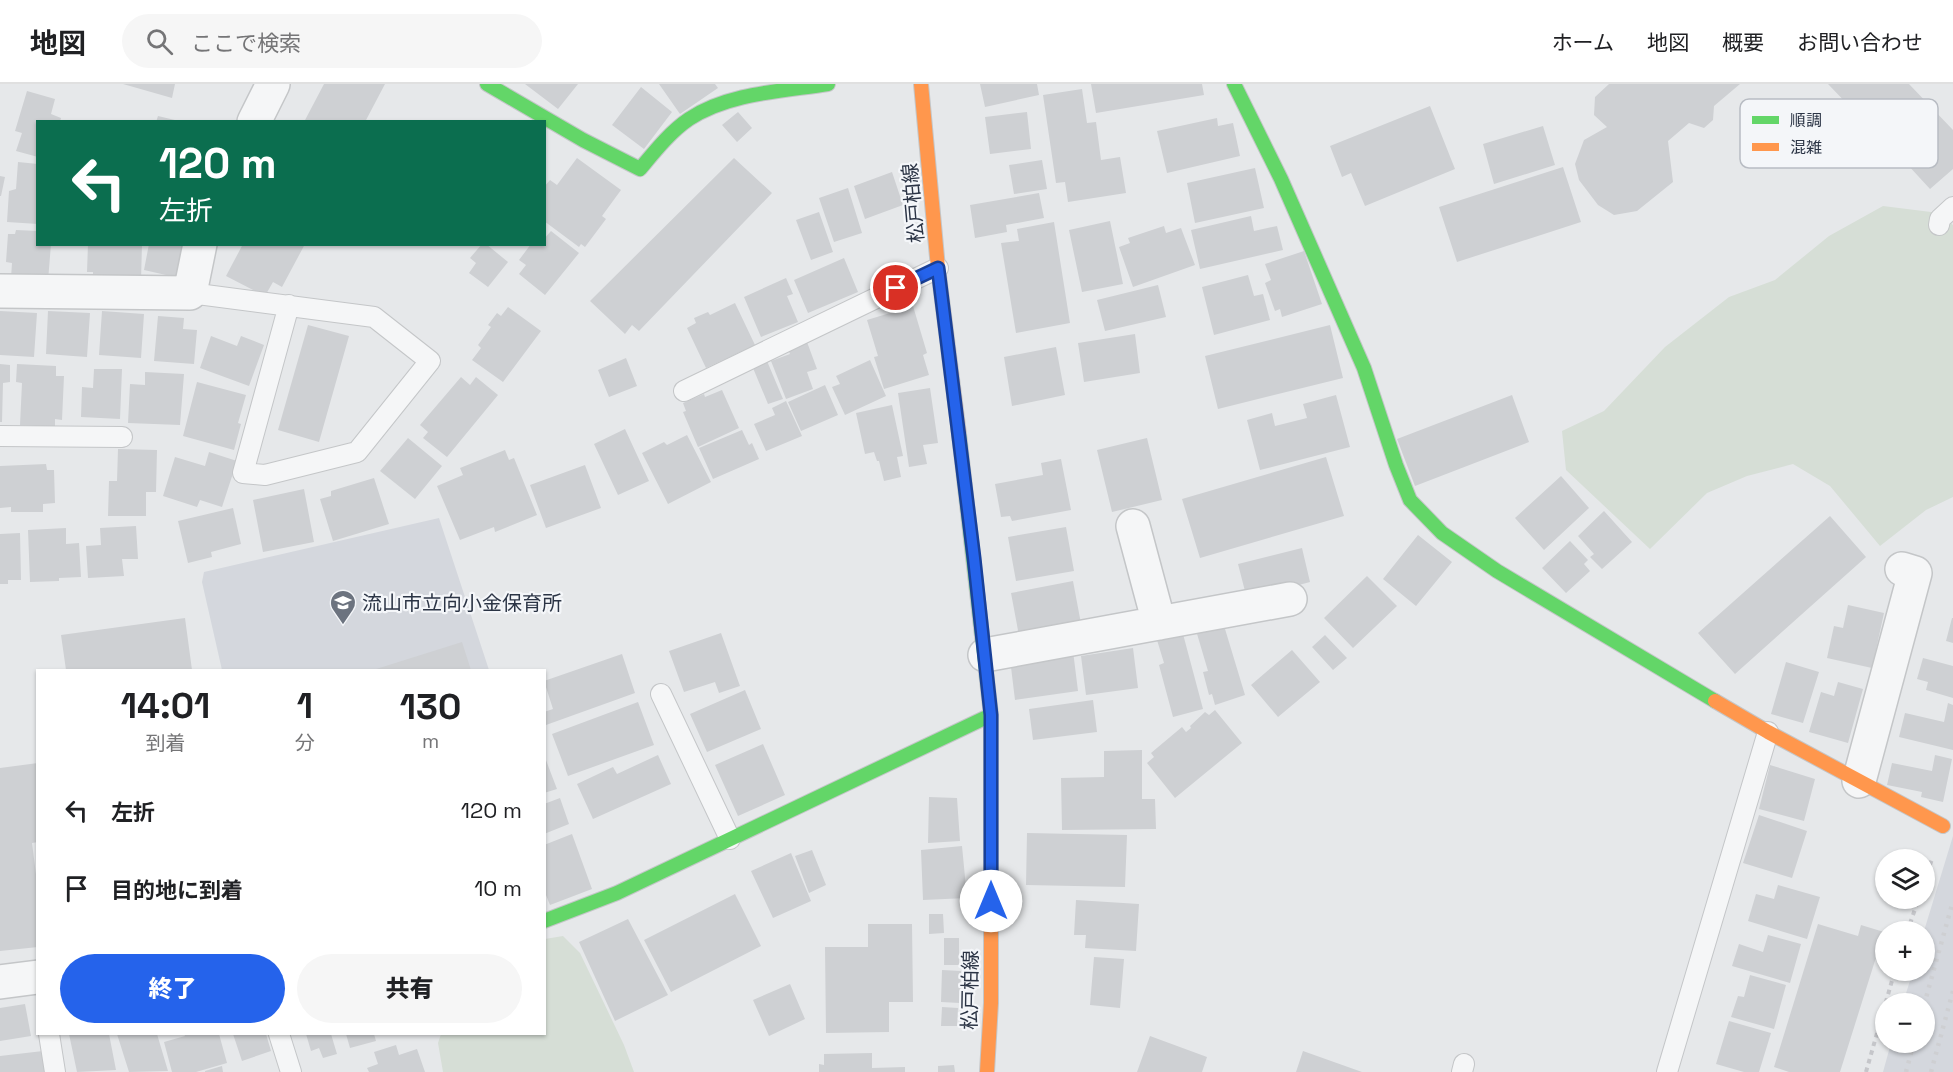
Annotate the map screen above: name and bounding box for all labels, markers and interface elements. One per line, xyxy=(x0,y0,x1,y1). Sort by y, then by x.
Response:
search box xyxy=(122,14,542,68)
text: 地図 xyxy=(30,25,86,61)
icon: search xyxy=(143,25,176,58)
text: ここで検索 xyxy=(191,29,301,57)
text: ホーム xyxy=(1552,29,1614,56)
text: 地図 xyxy=(1647,29,1689,56)
text: 概要 xyxy=(1722,29,1764,56)
text: お問い合わせ xyxy=(1797,29,1923,56)
legend xyxy=(1740,99,1938,168)
text: 順調 xyxy=(1790,110,1822,131)
text: 120 m xyxy=(159,137,277,190)
text: 混雑 xyxy=(1790,137,1822,158)
icon: left xyxy=(60,144,138,222)
street label: 松戸柏線 xyxy=(897,162,929,244)
text: 左折 xyxy=(159,193,213,228)
pin xyxy=(870,262,921,313)
icon: arrive xyxy=(879,271,912,304)
school or university icon: 流山市立向小金保育所 xyxy=(328,588,358,626)
place label: 流山市立向小金保育所 xyxy=(362,590,562,616)
text: 14:01 xyxy=(121,683,210,729)
text: 1 xyxy=(297,683,313,729)
text: 130 xyxy=(400,684,461,730)
text: m xyxy=(422,728,439,754)
text: 到着 xyxy=(146,730,186,756)
text: 分 xyxy=(295,730,315,756)
icon: left xyxy=(60,794,93,827)
text: 120 m xyxy=(461,796,522,824)
text: 左折 xyxy=(111,798,155,826)
map controls xyxy=(1875,849,1935,1053)
button: layers xyxy=(1875,849,1935,909)
position arrow xyxy=(959,869,1023,933)
icon: arrive xyxy=(60,872,93,905)
text: 10 m xyxy=(474,874,522,902)
text: 目的地に到着 xyxy=(111,876,243,904)
button: + xyxy=(1875,921,1935,981)
street label: 松戸柏線 xyxy=(956,950,984,1030)
button: 終了 xyxy=(60,954,285,1023)
button: 共有 xyxy=(297,954,522,1023)
button: − xyxy=(1875,993,1935,1053)

